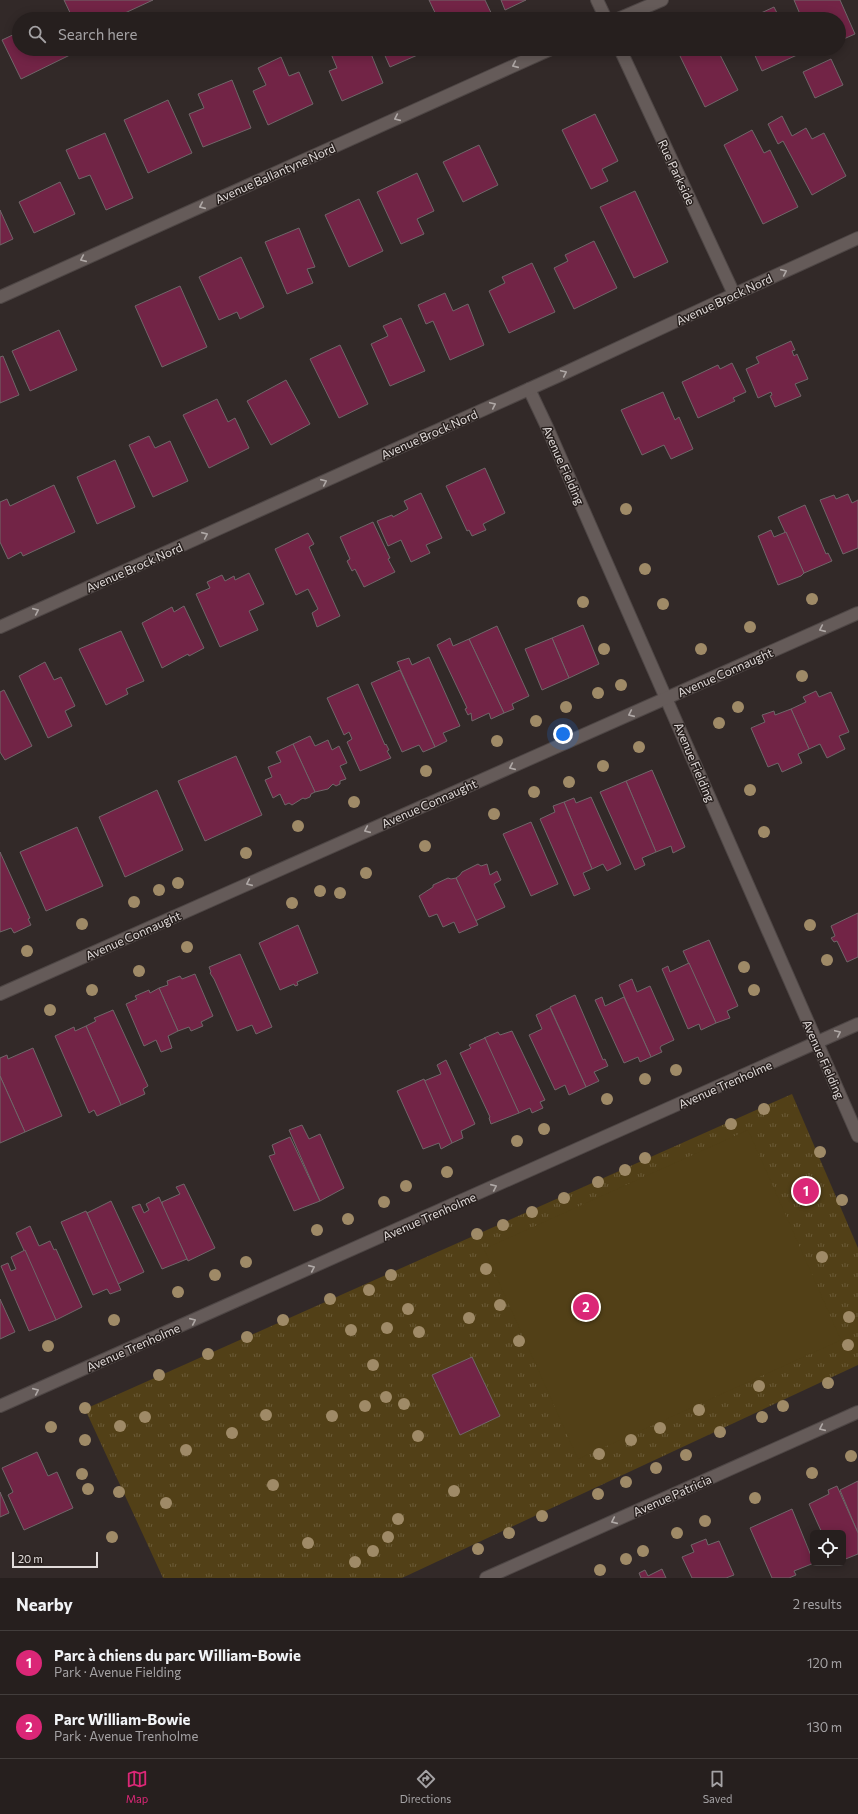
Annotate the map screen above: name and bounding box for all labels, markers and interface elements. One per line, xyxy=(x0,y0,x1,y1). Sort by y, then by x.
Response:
search box xyxy=(12,12,846,56)
icon: search xyxy=(26,23,48,45)
text: Search here xyxy=(58,25,137,43)
one-way arrow xyxy=(512,60,520,68)
one-way arrow xyxy=(393,113,401,121)
street label: Rue Parkside xyxy=(656,137,698,207)
street label: Avenue Ballantyne Nord xyxy=(213,140,337,206)
one-way arrow xyxy=(198,201,206,209)
one-way arrow xyxy=(80,254,87,262)
one-way arrow xyxy=(780,268,787,276)
street label: Avenue Brock Nord xyxy=(674,271,774,327)
one-way arrow xyxy=(560,370,568,378)
one-way arrow xyxy=(489,402,497,410)
street label: Avenue Brock Nord xyxy=(379,406,480,462)
street label: Avenue Fielding xyxy=(540,423,588,507)
one-way arrow xyxy=(319,479,327,487)
one-way arrow xyxy=(201,532,209,540)
street label: Avenue Brock Nord xyxy=(84,539,185,595)
one-way arrow xyxy=(32,608,39,616)
one-way arrow xyxy=(819,624,826,632)
street label: Avenue Connaught xyxy=(675,645,775,699)
one-way arrow xyxy=(627,709,635,717)
street label: Avenue Fielding xyxy=(672,720,718,804)
your location xyxy=(553,724,573,744)
one-way arrow xyxy=(508,762,515,770)
street label: Avenue Connaught xyxy=(379,776,479,830)
one-way arrow xyxy=(364,826,371,834)
one-way arrow xyxy=(245,878,253,886)
street label: Avenue Connaught xyxy=(83,908,183,962)
street label: Avenue Fielding xyxy=(800,1017,848,1101)
one-way arrow xyxy=(833,1030,841,1038)
street label: Avenue Trenholme xyxy=(676,1057,774,1111)
pin: 1 xyxy=(793,1176,819,1206)
one-way arrow xyxy=(490,1184,498,1192)
street label: Avenue Trenholme xyxy=(380,1189,478,1243)
one-way arrow xyxy=(307,1265,315,1273)
pin: 2 xyxy=(573,1292,599,1322)
one-way arrow xyxy=(189,1317,196,1325)
street label: Avenue Trenholme xyxy=(84,1320,182,1374)
one-way arrow xyxy=(32,1387,39,1395)
one-way arrow xyxy=(819,1423,827,1431)
street label: Avenue Patricia xyxy=(631,1471,713,1519)
one-way arrow xyxy=(611,1516,618,1524)
map controls xyxy=(810,1530,846,1566)
button: locate xyxy=(810,1530,846,1566)
scale bar xyxy=(12,1550,98,1569)
text: 20 m xyxy=(18,1552,43,1565)
text: Nearby xyxy=(16,1594,73,1615)
text: 2 results xyxy=(793,1596,842,1612)
text: Parc à chiens du parc William-Bowie xyxy=(54,1646,301,1664)
text: 1 xyxy=(26,1655,32,1671)
text: 120 m xyxy=(807,1655,842,1671)
text: Park · Avenue Fielding xyxy=(54,1664,181,1680)
text: Parc William-Bowie xyxy=(54,1710,190,1728)
text: 2 xyxy=(25,1719,33,1735)
text: 130 m xyxy=(807,1719,842,1735)
text: Park · Avenue Trenholme xyxy=(54,1728,198,1744)
tab: Map xyxy=(126,1768,148,1805)
tab: Directions xyxy=(400,1768,451,1805)
tab: Saved xyxy=(703,1768,732,1805)

